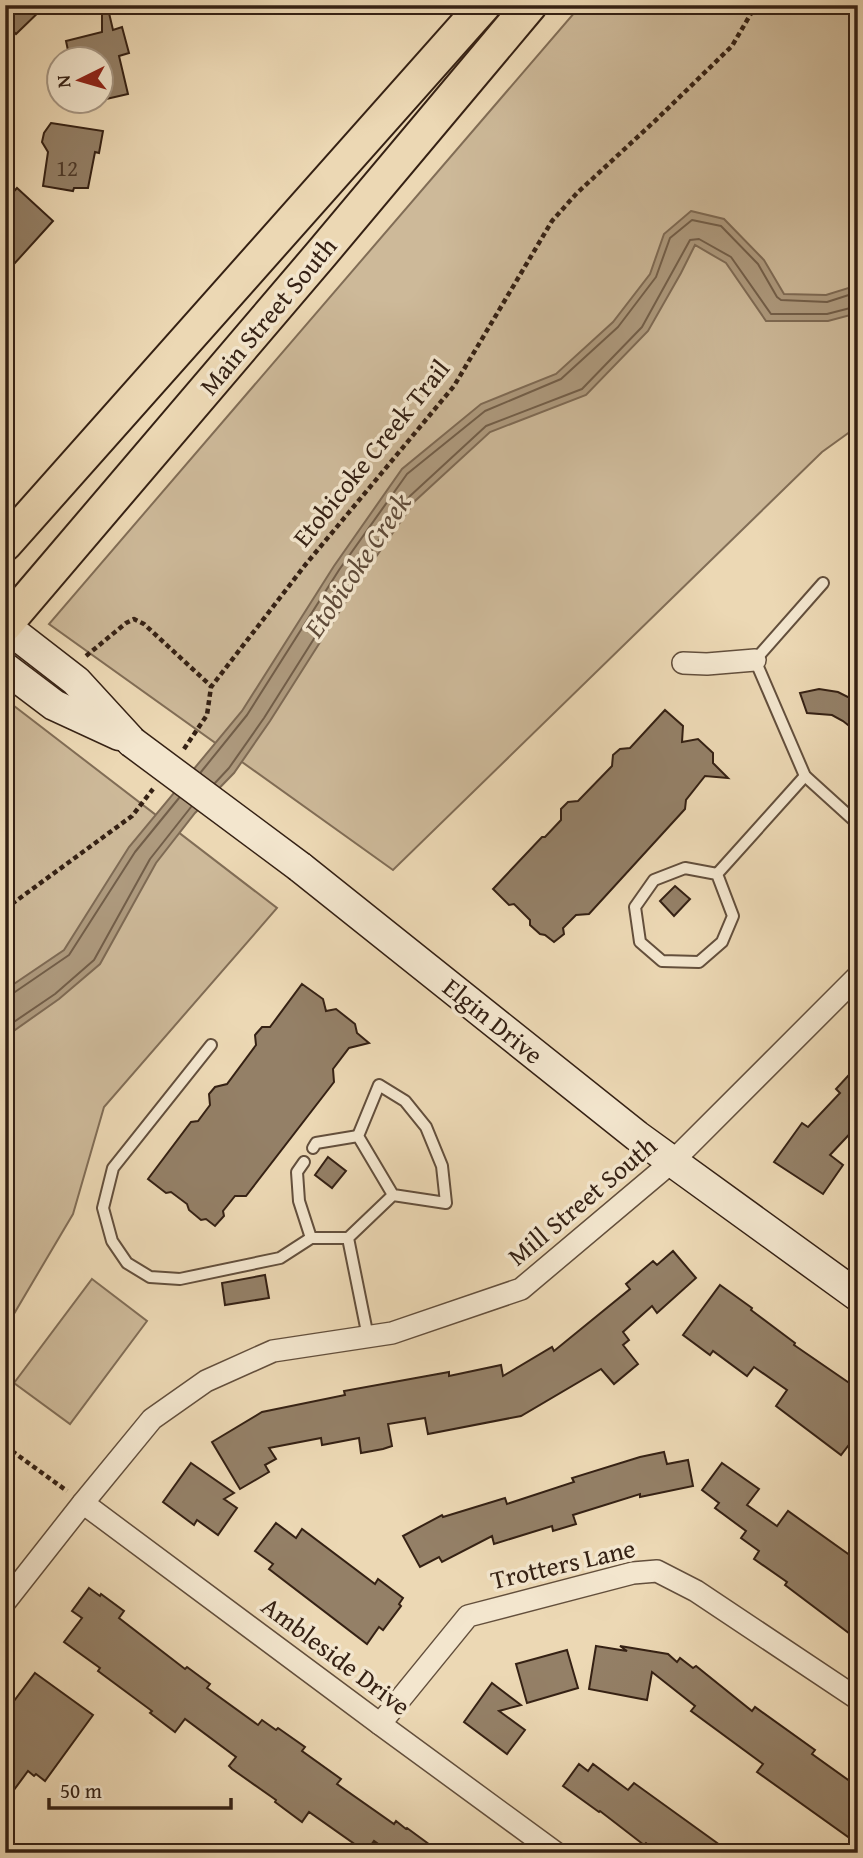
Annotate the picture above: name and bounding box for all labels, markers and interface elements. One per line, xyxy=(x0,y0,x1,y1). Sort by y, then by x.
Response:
north arrow xyxy=(46,46,116,116)
text: N xyxy=(49,74,78,89)
house number: 12 xyxy=(56,151,78,184)
street label: Main Street South xyxy=(190,228,346,403)
street label: Etobicoke Creek Trail xyxy=(283,350,459,555)
water label: Etobicoke Creek xyxy=(293,484,420,646)
street label: Elgin Drive xyxy=(435,968,552,1073)
street label: Mill Street South xyxy=(499,1126,665,1275)
street label: Trotters Lane xyxy=(487,1528,639,1599)
street label: Ambleside Drive xyxy=(254,1587,419,1725)
scale bar xyxy=(49,1767,231,1811)
text: 50 m xyxy=(60,1775,102,1806)

